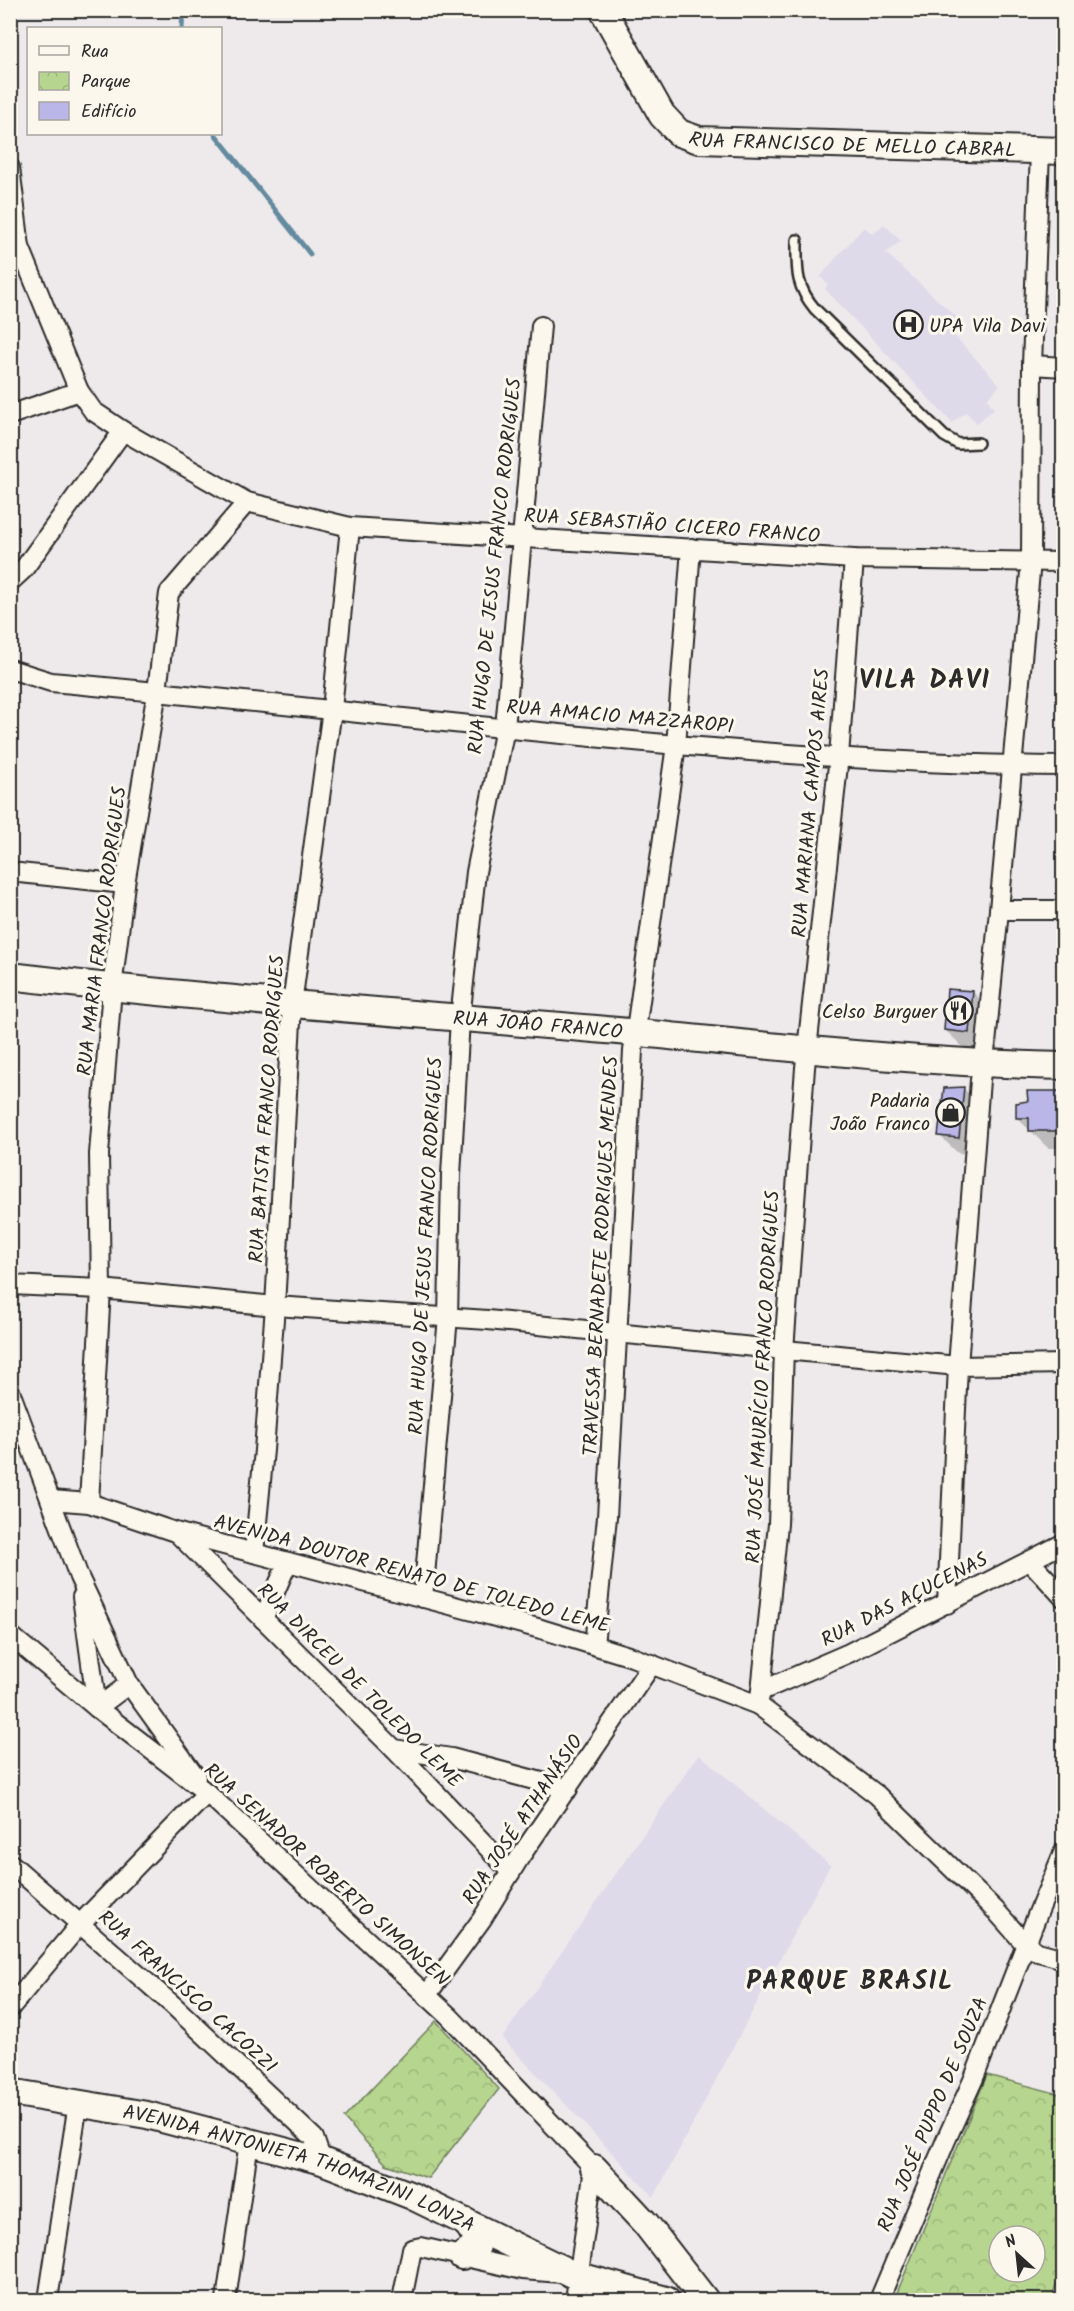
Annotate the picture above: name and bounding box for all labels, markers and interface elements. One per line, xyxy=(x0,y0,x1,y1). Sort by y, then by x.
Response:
legend xyxy=(27,27,222,135)
text: Rua xyxy=(81,38,109,67)
text: Parque xyxy=(81,68,130,97)
text: Edifício xyxy=(81,98,136,127)
street label: RUA FRANCISCO DE MELLO CABRAL xyxy=(684,124,1016,168)
hospital icon: UPA Vila Davi xyxy=(892,309,924,341)
place label: UPA Vila Davi xyxy=(929,311,1046,343)
street label: RUA HUGO DE JESUS FRANCO RODRIGUES xyxy=(460,376,532,756)
street label: RUA SEBASTIÃO CICERO FRANCO xyxy=(523,501,821,553)
district label: VILA DAVI xyxy=(859,660,991,702)
street label: RUA MARIANA CAMPOS AIRES xyxy=(784,667,840,939)
street label: RUA AMACIO MAZZAROPI xyxy=(505,692,735,744)
street label: RUA MARIA FRANCO RODRIGUES xyxy=(69,784,137,1078)
street label: RUA BATISTA FRANCO RODRIGUES xyxy=(241,954,295,1264)
restaurant icon: Celso Burguer xyxy=(942,995,974,1027)
place label: Celso Burguer xyxy=(822,997,938,1029)
street label: RUA JOÃO FRANCO xyxy=(452,1003,624,1049)
street label: TRAVESSA BERNADETE RODRIGUES MENDES xyxy=(576,1055,628,1457)
street label: RUA HUGO DE JESUS FRANCO RODRIGUES xyxy=(401,1056,453,1436)
place label: Padaria João Franco xyxy=(830,1086,930,1141)
shop icon: Padaria João Franco xyxy=(935,1096,967,1128)
street label: RUA JOSÉ MAURÍCIO FRANCO RODRIGUES xyxy=(738,1189,790,1564)
street label: AVENIDA DOUTOR RENATO DE TOLEDO LEME xyxy=(210,1507,614,1644)
street label: RUA DAS AÇUCENAS xyxy=(816,1545,994,1657)
street label: RUA DIRCEU DE TOLEDO LEME xyxy=(248,1576,470,1798)
street label: RUA JOSÉ ATHANÁSIO xyxy=(455,1729,593,1912)
street label: RUA SENADOR ROBERTO SIMONSEN xyxy=(195,1756,456,1995)
street label: RUA FRANCISCO CACOZZI xyxy=(90,1903,284,2082)
district label: PARQUE BRASIL xyxy=(746,1961,954,2003)
street label: RUA JOSÉ PUPPO DE SOUZA xyxy=(870,1992,998,2237)
street label: AVENIDA ANTONIETA THOMAZINI LONZA xyxy=(120,2097,480,2242)
north arrow xyxy=(987,2224,1047,2284)
text: N xyxy=(1001,2229,1021,2255)

